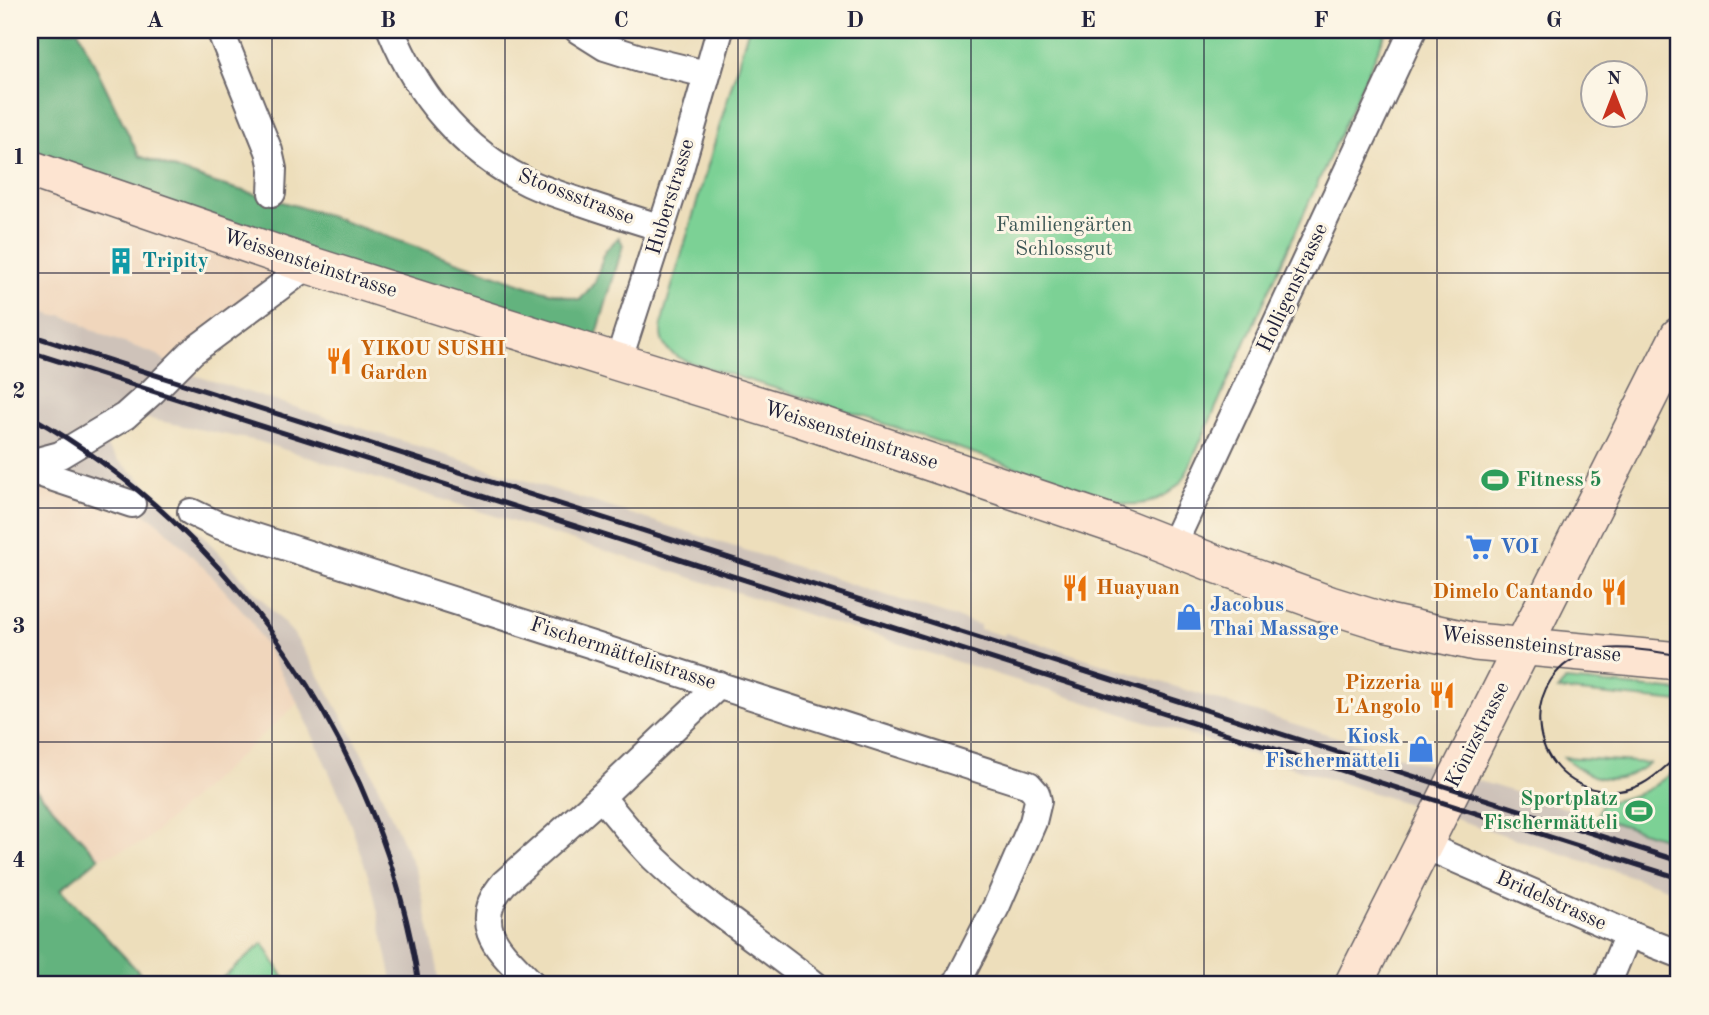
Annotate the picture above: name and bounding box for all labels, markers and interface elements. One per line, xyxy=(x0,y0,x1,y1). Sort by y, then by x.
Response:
text: A xyxy=(146,9,164,32)
text: B xyxy=(380,9,396,32)
text: C xyxy=(613,9,629,32)
text: D xyxy=(846,9,864,32)
text: E xyxy=(1080,9,1096,32)
text: F xyxy=(1313,9,1329,32)
text: G xyxy=(1546,9,1562,32)
north arrow xyxy=(1580,60,1650,130)
text: N xyxy=(1607,70,1622,89)
street label: Huberstrasse xyxy=(643,136,699,258)
text: 1 xyxy=(12,146,26,169)
street label: Stoossstrasse xyxy=(515,165,637,229)
park label: Familiengärten Schlossgut xyxy=(996,215,1132,260)
street label: Holligenstrasse xyxy=(1254,220,1332,356)
street label: Weissensteinstrasse xyxy=(220,226,400,302)
building icon: Tripity xyxy=(106,246,136,276)
place label: Tripity xyxy=(142,251,209,272)
place label: YIKOU SUSHI Garden xyxy=(360,339,506,384)
restaurant icon: YIKOU SUSHI Garden xyxy=(324,346,354,376)
text: 2 xyxy=(12,380,26,403)
street label: Weissensteinstrasse xyxy=(761,398,941,474)
sports icon: Fitness 5 xyxy=(1480,465,1510,495)
place label: Fitness 5 xyxy=(1516,470,1602,491)
supermarket icon: VOI xyxy=(1464,532,1494,562)
place label: VOI xyxy=(1500,537,1539,558)
restaurant icon: Huayuan xyxy=(1060,573,1090,603)
restaurant icon: Dimelo Cantando xyxy=(1599,577,1629,607)
place label: Huayuan xyxy=(1096,578,1180,599)
place label: Dimelo Cantando xyxy=(1433,582,1593,603)
place label: Jacobus Thai Massage xyxy=(1210,595,1339,640)
shop icon: Jacobus Thai Massage xyxy=(1174,602,1204,632)
street label: Fischermättelistrasse xyxy=(528,614,718,694)
text: 3 xyxy=(12,615,26,638)
street label: Weissensteinstrasse xyxy=(1440,624,1622,666)
place label: Pizzeria L'Angolo xyxy=(1335,673,1421,718)
street label: Könizstrasse xyxy=(1442,679,1514,791)
restaurant icon: Pizzeria L'Angolo xyxy=(1427,680,1457,710)
place label: Kiosk Fischermätteli xyxy=(1265,727,1400,772)
shop icon: Kiosk Fischermätteli xyxy=(1406,734,1436,764)
place label: Sportplatz Fischermätteli xyxy=(1483,789,1618,834)
sports icon: Sportplatz Fischermätteli xyxy=(1624,796,1654,826)
text: 4 xyxy=(12,849,26,872)
street label: Bridelstrasse xyxy=(1493,867,1609,935)

